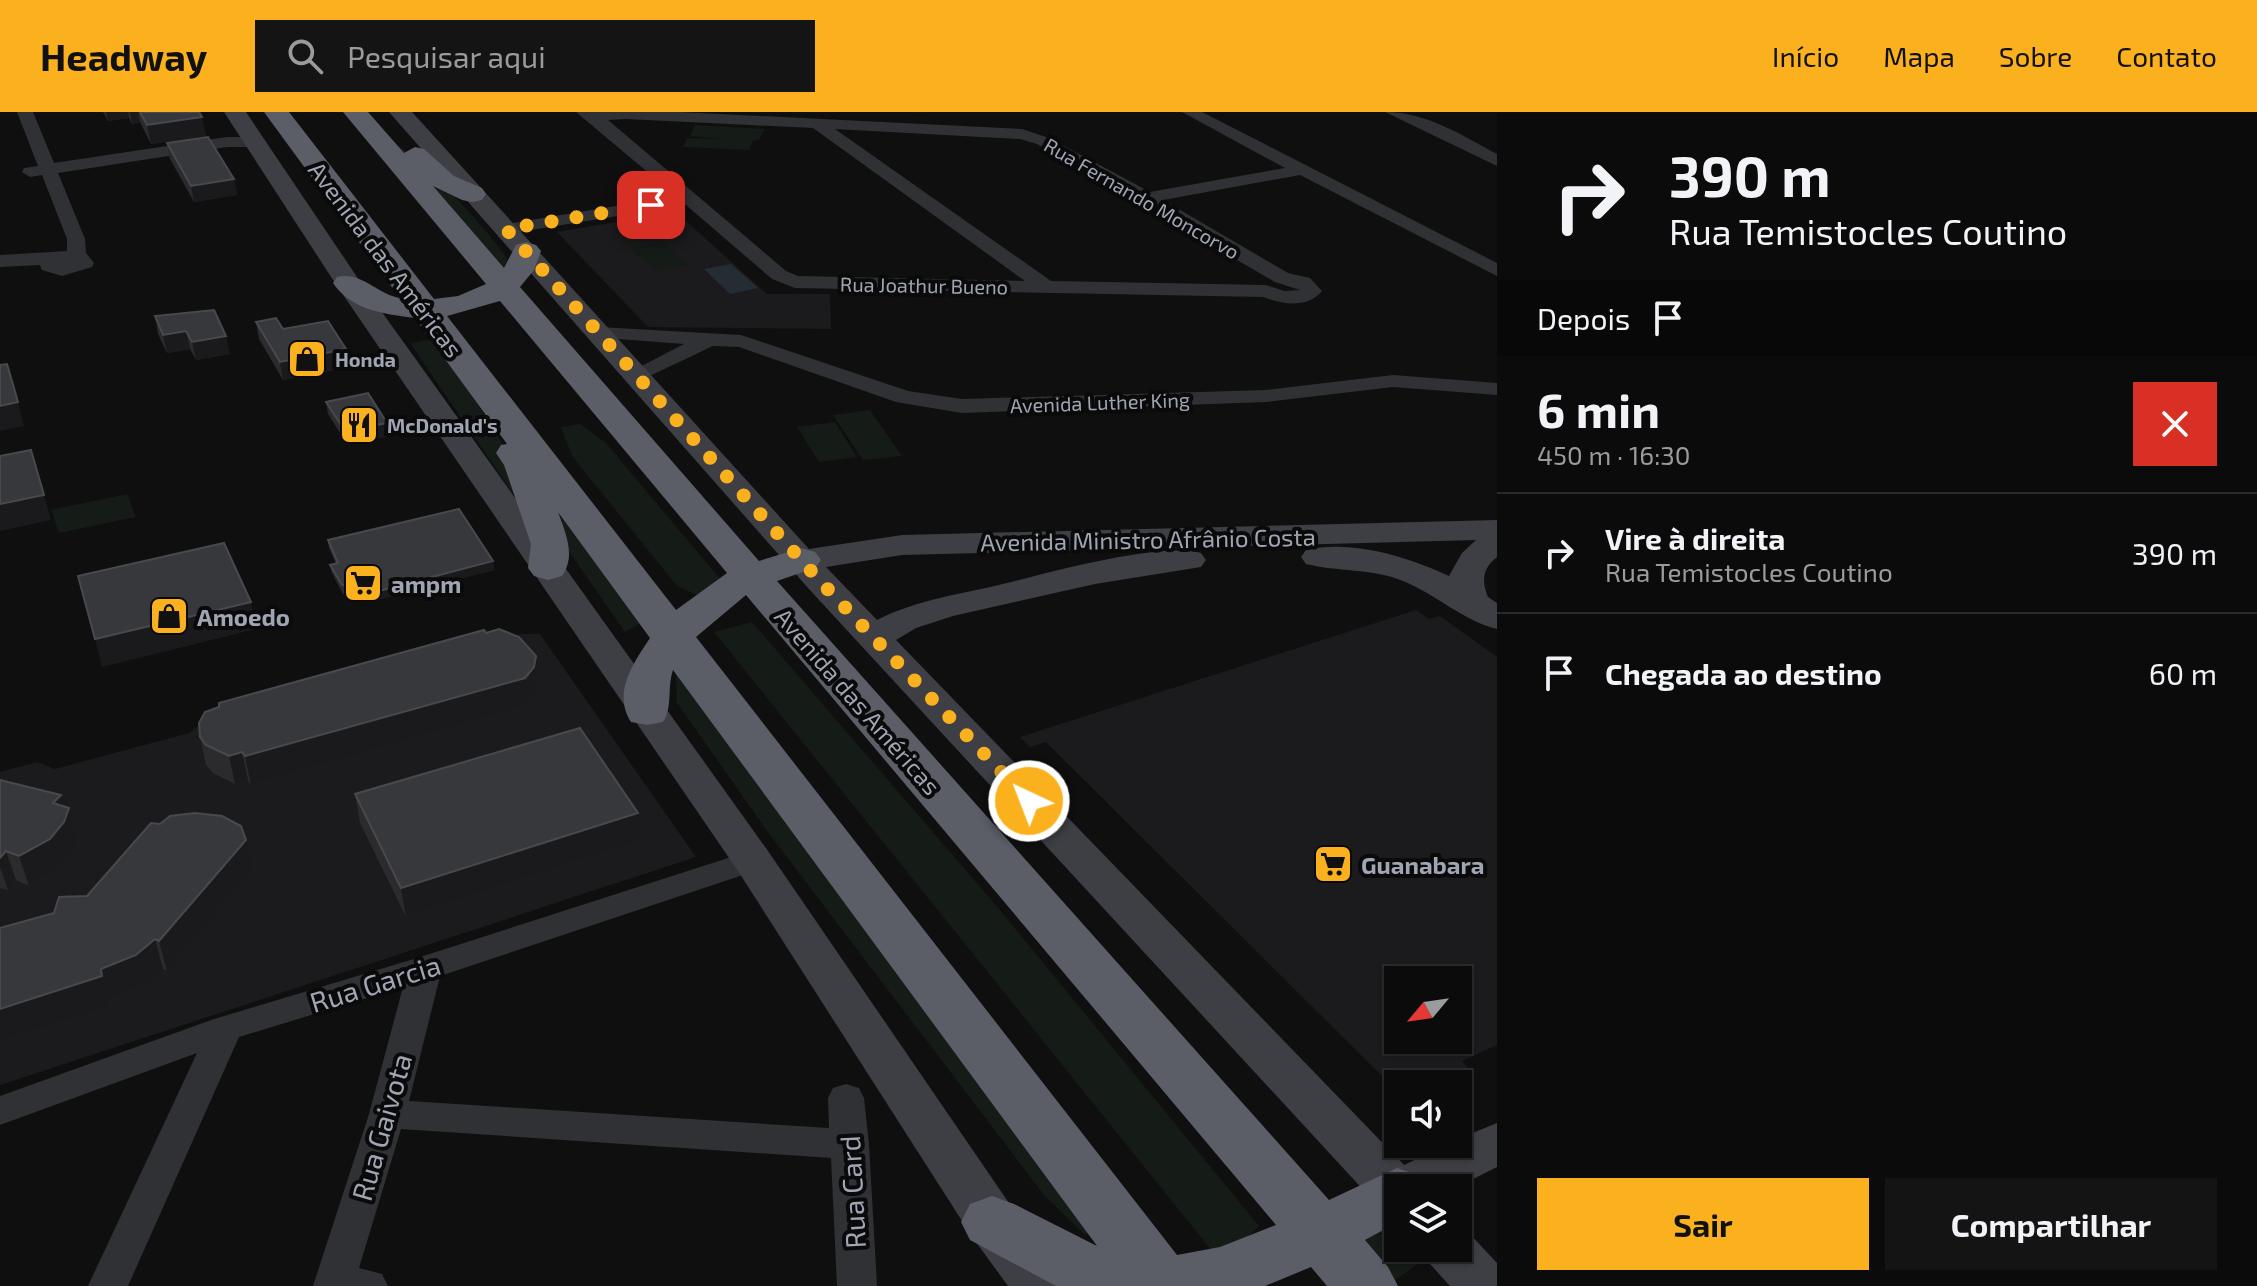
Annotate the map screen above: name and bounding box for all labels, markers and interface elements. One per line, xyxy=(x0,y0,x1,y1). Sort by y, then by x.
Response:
search box xyxy=(255,20,815,92)
text: Headway xyxy=(40,33,207,79)
icon: search xyxy=(283,34,327,78)
text: Pesquisar aqui xyxy=(347,38,546,74)
text: Início xyxy=(1772,39,1839,73)
text: Mapa xyxy=(1883,39,1955,73)
text: Sobre xyxy=(1999,39,2072,73)
text: Contato xyxy=(2116,39,2217,73)
street label: Rua Fernando Moncorvo xyxy=(1040,132,1244,264)
text: 390 m xyxy=(1669,141,1831,208)
icon: right xyxy=(1537,144,1641,248)
street label: Avenida das Américas xyxy=(303,155,469,363)
pin xyxy=(617,171,685,239)
icon: arrive xyxy=(629,183,673,227)
text: Rua Temistocles Coutino xyxy=(1669,209,2067,252)
street label: Rua Joathur Bueno xyxy=(840,272,1008,298)
icon: arrive xyxy=(1646,296,1690,340)
text: Depois xyxy=(1537,300,1630,336)
shop icon: Honda xyxy=(286,338,328,380)
place label: Honda xyxy=(335,347,396,371)
text: 6 min xyxy=(1537,380,1660,438)
button: close xyxy=(2133,382,2217,466)
street label: Avenida Luther King xyxy=(1010,387,1190,417)
restaurant icon: McDonald's xyxy=(338,404,380,446)
place label: McDonald's xyxy=(387,413,498,437)
text: 450 m · 16:30 xyxy=(1537,439,1690,470)
text: Vire à direita xyxy=(1605,520,1785,556)
street label: Avenida Ministro Afrânio Costa xyxy=(980,522,1316,556)
icon: right xyxy=(1537,531,1581,575)
text: 390 m xyxy=(2132,535,2217,571)
text: Rua Temistocles Coutino xyxy=(1605,556,1893,587)
supermarket icon: ampm xyxy=(342,562,384,604)
place label: ampm xyxy=(391,569,461,598)
shop icon: Amoedo xyxy=(148,595,190,637)
place label: Amoedo xyxy=(197,602,290,631)
street label: Avenida das Américas xyxy=(769,602,947,800)
icon: arrive xyxy=(1537,651,1581,695)
text: Chegada ao destino xyxy=(1605,655,1882,691)
text: 60 m xyxy=(2149,655,2217,691)
position arrow xyxy=(987,759,1071,843)
supermarket icon: Guanabara xyxy=(1312,843,1354,885)
place label: Guanabara xyxy=(1361,850,1484,879)
street label: Rua Garcia xyxy=(306,947,444,1019)
north arrow xyxy=(1384,966,1472,1054)
map controls xyxy=(1384,966,1472,1262)
street label: Rua Gaivota xyxy=(344,1050,418,1204)
button: sound xyxy=(1384,1070,1472,1158)
street label: Rua Card xyxy=(832,1135,872,1249)
button: layers xyxy=(1384,1174,1472,1262)
button: Sair xyxy=(1537,1178,1869,1270)
button: Compartilhar xyxy=(1885,1178,2217,1270)

